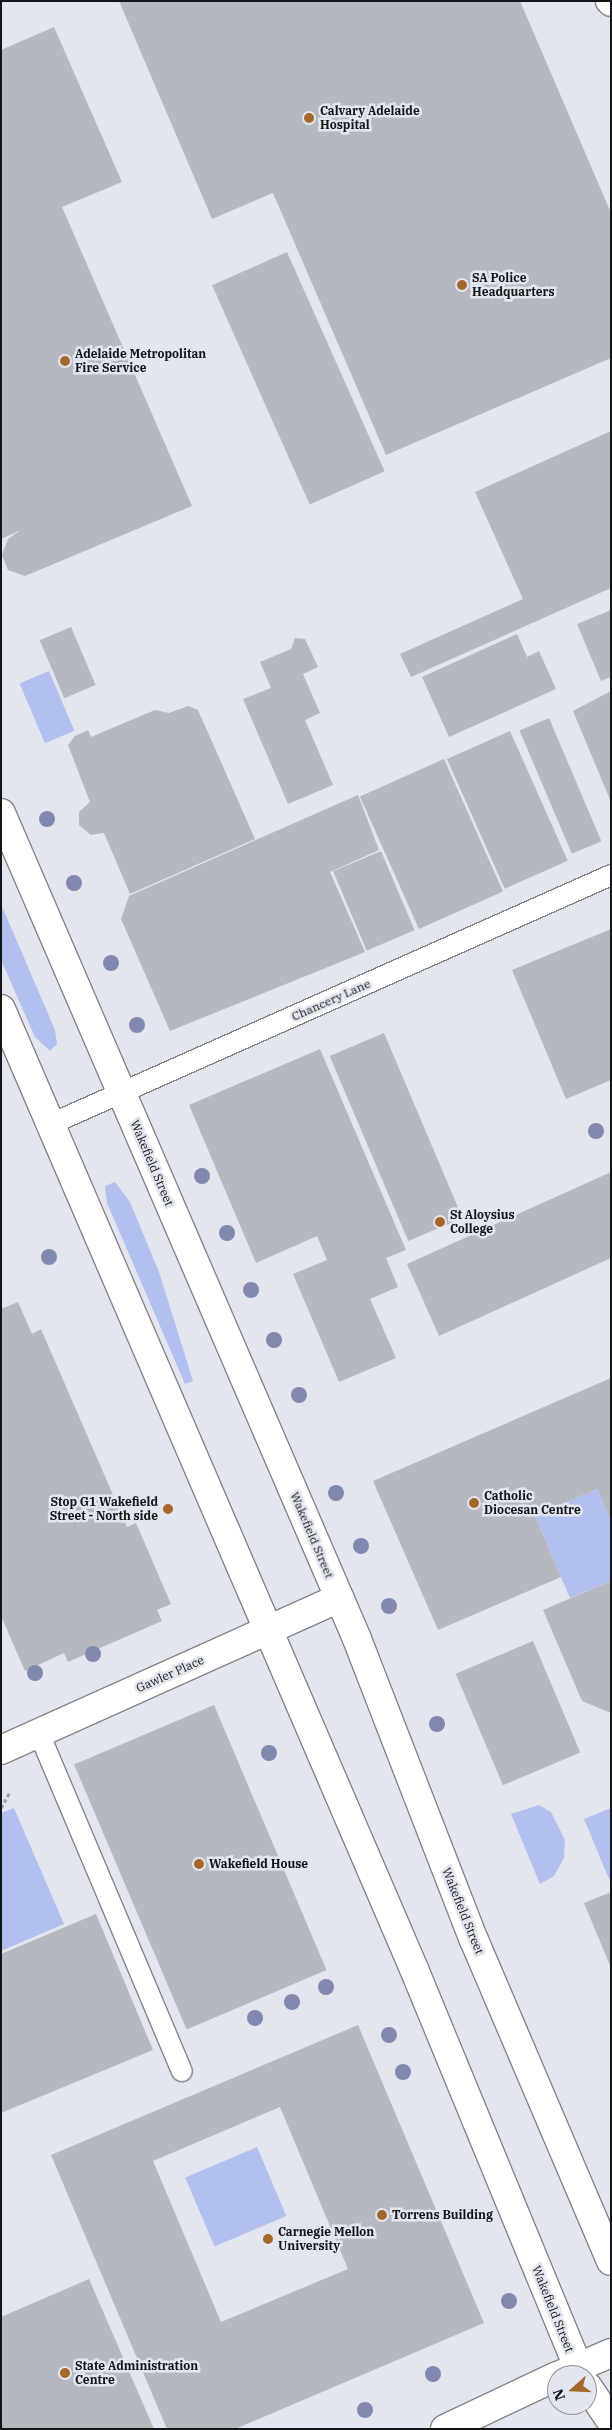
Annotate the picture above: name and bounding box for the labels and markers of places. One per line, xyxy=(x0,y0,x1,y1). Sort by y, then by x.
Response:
place label: Calvary Adelaide Hospital xyxy=(320,104,420,132)
marker: Calvary Adelaide Hospital xyxy=(302,111,316,125)
place label: SA Police Headquarters xyxy=(472,271,555,299)
marker: SA Police Headquarters xyxy=(456,279,468,291)
place label: Adelaide Metropolitan Fire Service xyxy=(75,347,206,375)
marker: Adelaide Metropolitan Fire Service xyxy=(59,355,71,367)
place label: St Aloysius College xyxy=(450,1208,515,1236)
marker: St Aloysius College xyxy=(434,1216,446,1228)
place label: Catholic Diocesan Centre xyxy=(484,1489,581,1517)
place label: Stop G1 Wakefield Street - North side xyxy=(50,1495,158,1523)
marker: Catholic Diocesan Centre xyxy=(468,1497,480,1509)
marker: Stop G1 Wakefield Street - North side xyxy=(162,1503,174,1515)
place label: Wakefield House xyxy=(209,1857,308,1871)
marker: Wakefield House xyxy=(193,1858,205,1870)
place label: Torrens Building xyxy=(392,2208,493,2222)
marker: Torrens Building xyxy=(376,2209,388,2221)
place label: Carnegie Mellon University xyxy=(278,2225,374,2253)
marker: Carnegie Mellon University xyxy=(262,2233,274,2245)
place label: State Administration Centre xyxy=(75,2359,198,2387)
marker: State Administration Centre xyxy=(59,2367,71,2379)

